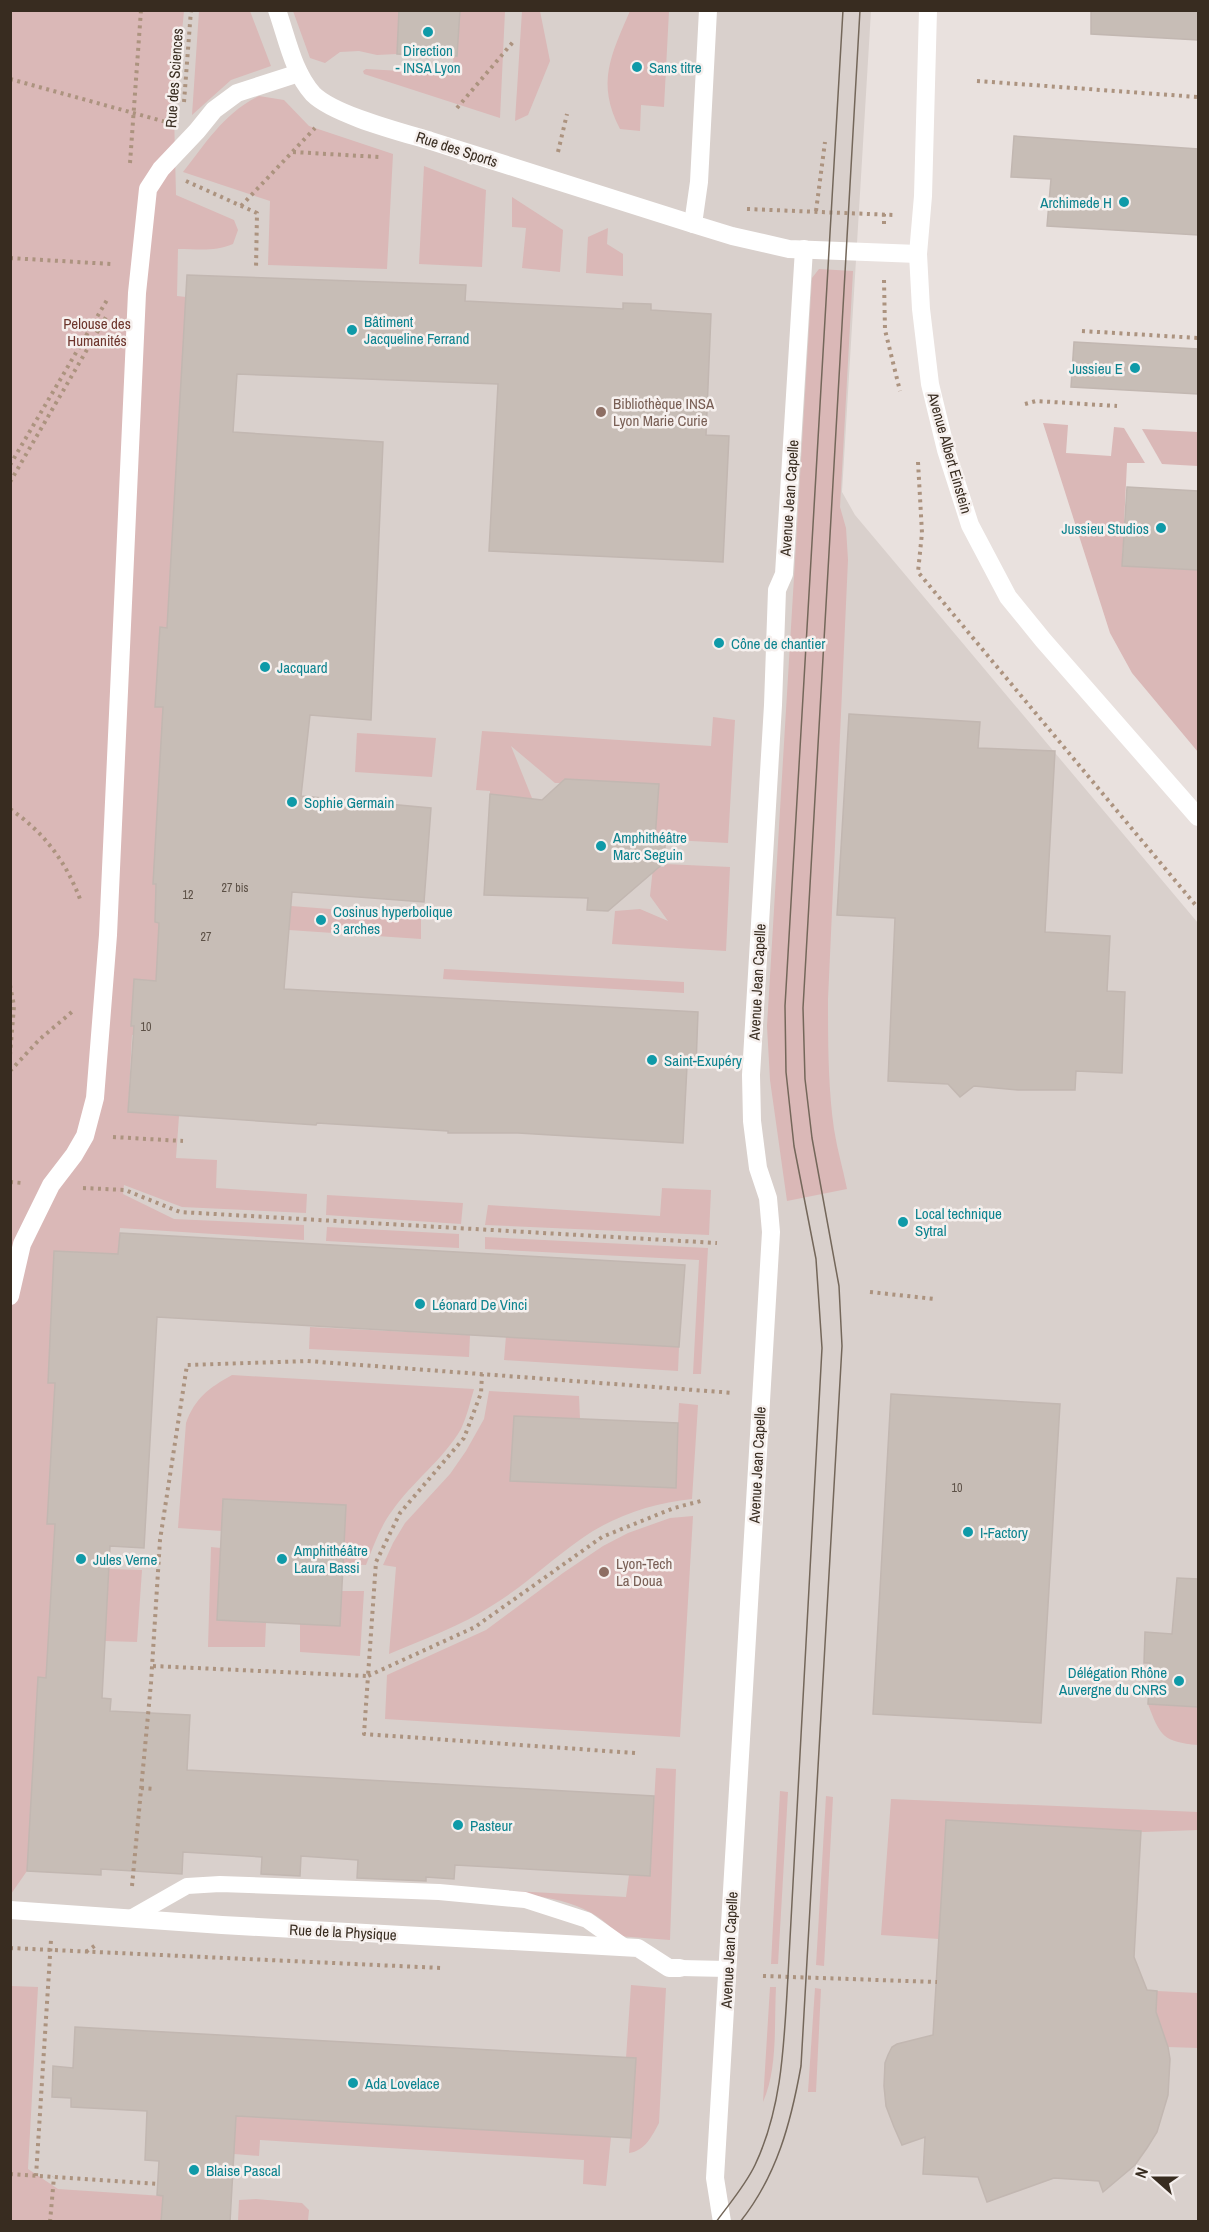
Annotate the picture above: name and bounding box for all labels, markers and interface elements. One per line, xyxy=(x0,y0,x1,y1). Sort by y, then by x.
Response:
marker: Direction - INSA Lyon xyxy=(421,25,435,39)
street label: Rue des Sciences xyxy=(160,27,188,129)
place label: Direction - INSA Lyon xyxy=(395,40,461,78)
place label: Sans titre xyxy=(649,57,702,78)
marker: Sans titre xyxy=(630,60,644,74)
street label: Rue des Sports xyxy=(413,126,501,172)
place label: Archimede H xyxy=(1039,192,1112,213)
marker: Archimede H xyxy=(1117,195,1131,209)
place label: Bâtiment Jacqueline Ferrand xyxy=(364,311,469,349)
park label: Pelouse des Humanités xyxy=(63,313,131,351)
marker: Bâtiment Jacqueline Ferrand xyxy=(345,323,359,337)
place label: Jussieu E xyxy=(1069,358,1123,379)
marker: Jussieu E xyxy=(1128,361,1142,375)
street label: Avenue Albert Einstein xyxy=(922,389,977,516)
place label: Bibliothèque INSA Lyon Marie Curie xyxy=(613,393,715,431)
marker: Bibliothèque INSA Lyon Marie Curie xyxy=(594,405,608,419)
street label: Avenue Jean Capelle xyxy=(774,439,804,558)
place label: Jussieu Studios xyxy=(1061,518,1149,539)
marker: Jussieu Studios xyxy=(1154,521,1168,535)
place label: Cône de chantier xyxy=(731,633,825,654)
marker: Cône de chantier xyxy=(712,636,726,650)
place label: Jacquard xyxy=(277,657,328,678)
marker: Jacquard xyxy=(258,660,272,674)
place label: Sophie Germain xyxy=(304,792,394,813)
marker: Sophie Germain xyxy=(285,795,299,809)
place label: Amphithéâtre Marc Seguin xyxy=(612,827,687,865)
marker: Amphithéâtre Marc Seguin xyxy=(594,839,608,853)
house number: 27 bis xyxy=(222,880,248,896)
house number: 12 xyxy=(183,887,193,903)
place label: Cosinus hyperbolique 3 arches xyxy=(333,901,453,939)
marker: Cosinus hyperbolique 3 arches xyxy=(314,913,328,927)
street label: Avenue Jean Capelle xyxy=(743,923,771,1042)
house number: 27 xyxy=(201,929,212,945)
house number: 10 xyxy=(141,1019,151,1035)
place label: Saint-Exupéry xyxy=(664,1050,743,1071)
marker: Saint-Exupéry xyxy=(645,1053,659,1067)
place label: Local technique Sytral xyxy=(915,1203,1002,1241)
marker: Local technique Sytral xyxy=(896,1215,910,1229)
place label: Léonard De Vinci xyxy=(432,1294,528,1315)
marker: Léonard De Vinci xyxy=(413,1297,427,1311)
street label: Avenue Jean Capelle xyxy=(743,1406,771,1525)
house number: 10 xyxy=(952,1480,962,1496)
place label: I-Factory xyxy=(980,1522,1029,1543)
marker: I-Factory xyxy=(961,1525,975,1539)
place label: Amphithéâtre Laura Bassi xyxy=(293,1540,368,1578)
place label: Jules Verne xyxy=(93,1549,157,1570)
marker: Jules Verne xyxy=(74,1552,88,1566)
marker: Amphithéâtre Laura Bassi xyxy=(275,1552,289,1566)
place label: Lyon-Tech La Doua xyxy=(616,1553,672,1591)
marker: Lyon-Tech La Doua xyxy=(597,1565,611,1579)
place label: Délégation Rhône Auvergne du CNRS xyxy=(1058,1662,1167,1700)
marker: Délégation Rhône Auvergne du CNRS xyxy=(1172,1674,1186,1688)
place label: Pasteur xyxy=(470,1815,512,1836)
marker: Pasteur xyxy=(451,1818,465,1832)
street label: Avenue Jean Capelle xyxy=(715,1891,743,2010)
street label: Rue de la Physique xyxy=(289,1919,397,1945)
place label: Ada Lovelace xyxy=(364,2073,440,2094)
marker: Ada Lovelace xyxy=(346,2076,360,2090)
north arrow xyxy=(1125,2148,1185,2208)
place label: Blaise Pascal xyxy=(206,2160,281,2181)
marker: Blaise Pascal xyxy=(187,2163,201,2177)
text: N xyxy=(1129,2164,1153,2181)

